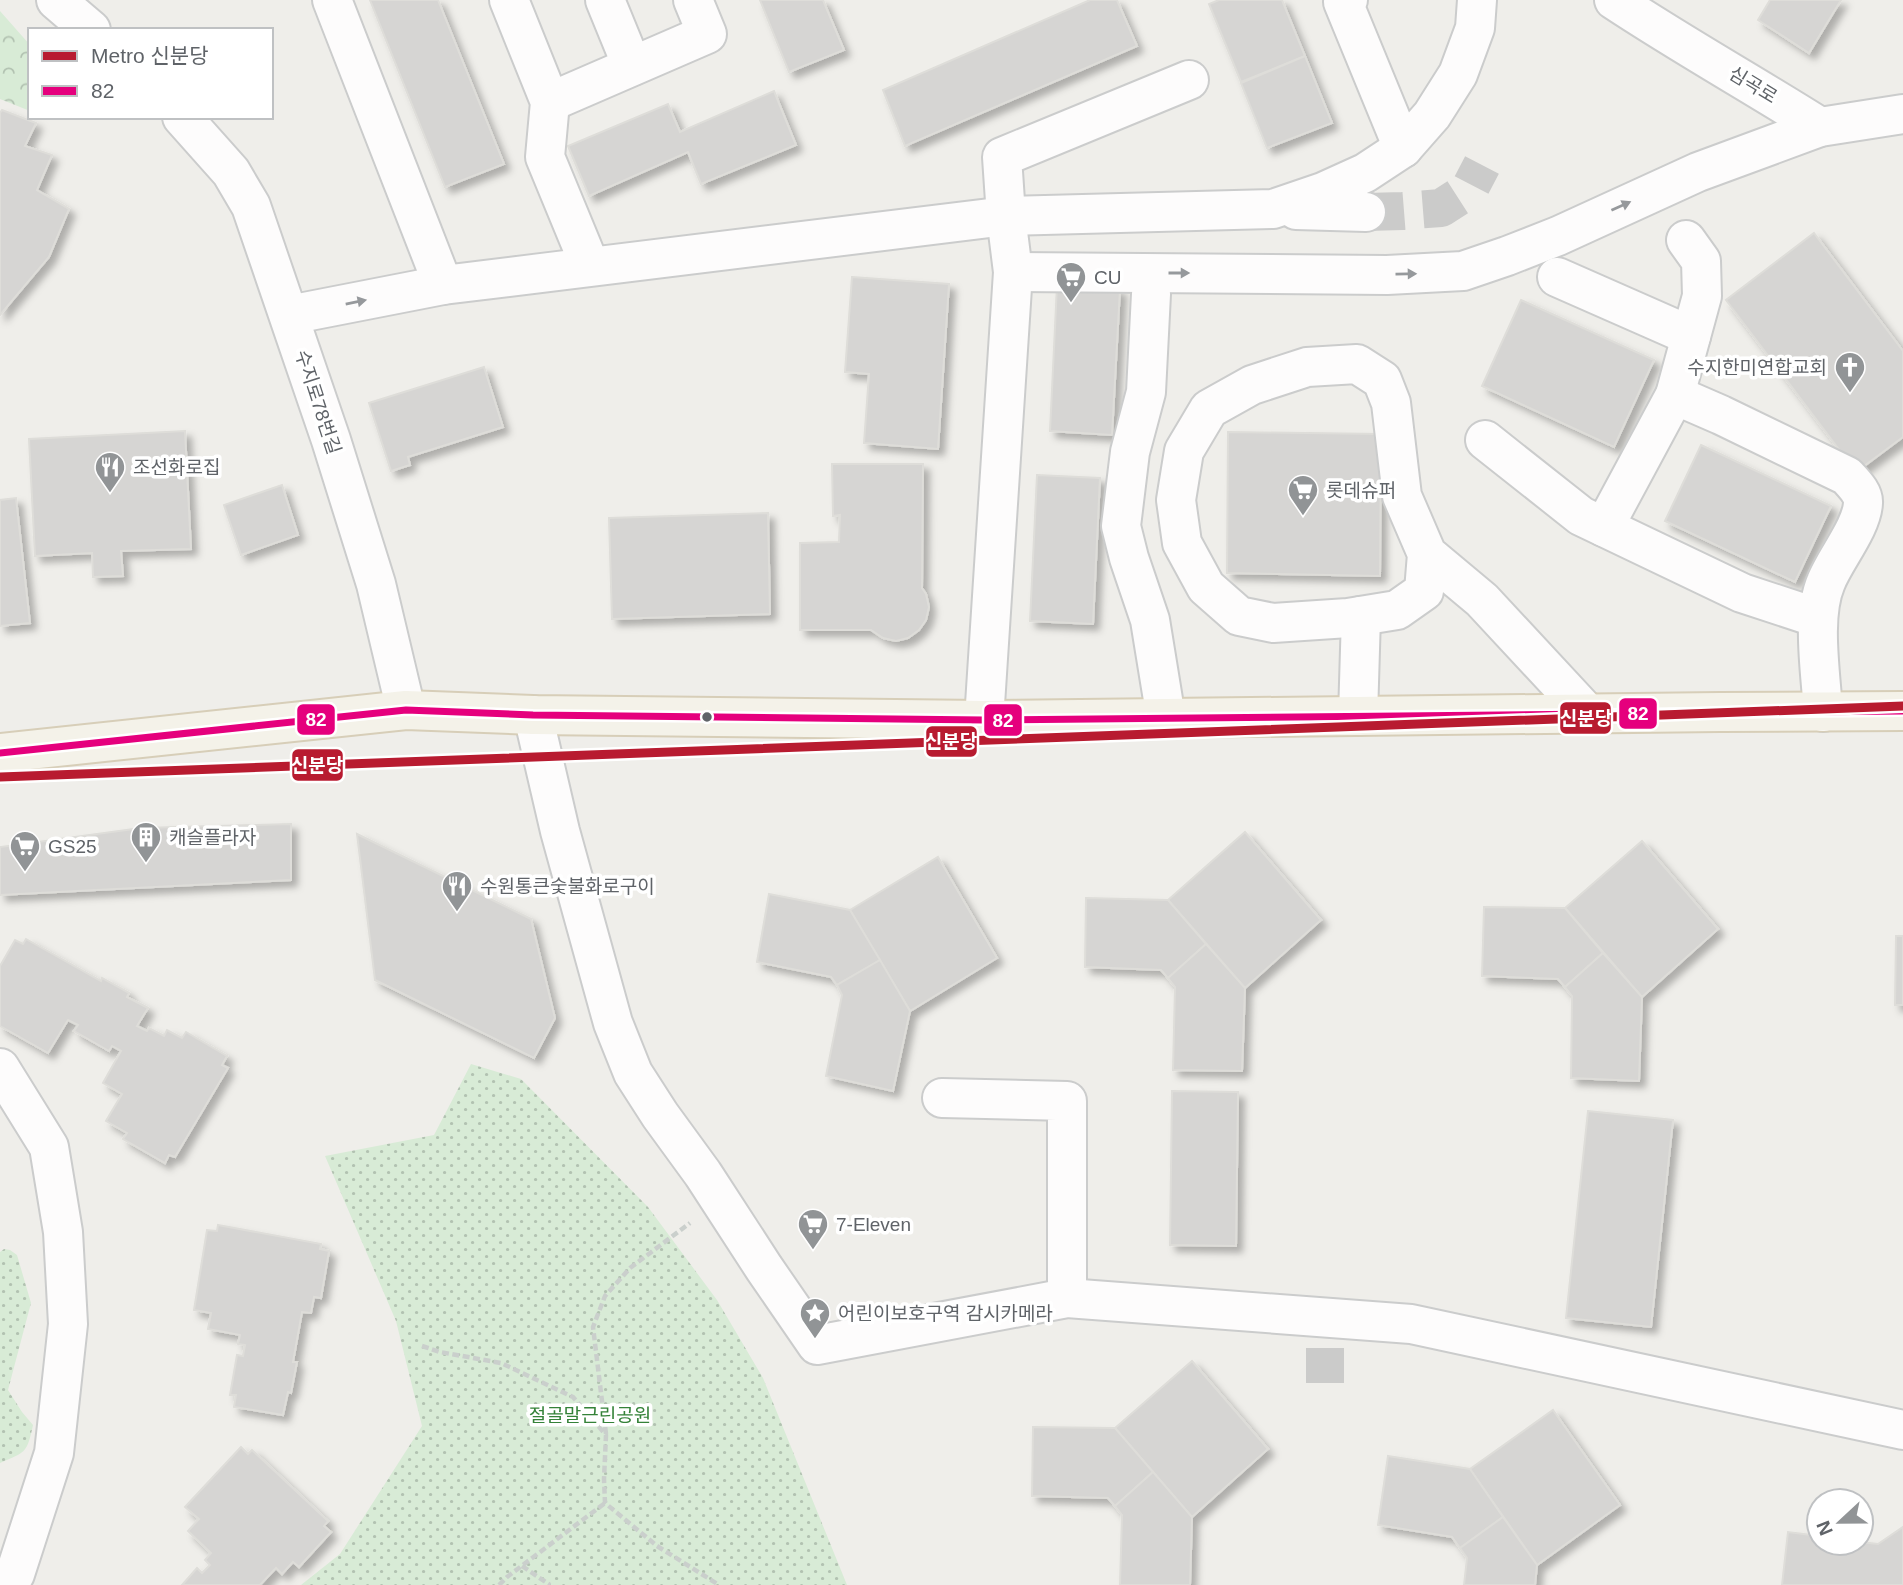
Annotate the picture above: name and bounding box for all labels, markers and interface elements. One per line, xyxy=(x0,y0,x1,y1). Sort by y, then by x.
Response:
legend xyxy=(28,28,273,119)
text: Metro 신분당 xyxy=(91,44,208,67)
street label: 심곡로 xyxy=(1725,62,1781,108)
text: 82 xyxy=(91,79,114,102)
one-way arrow xyxy=(1611,201,1632,212)
supermarket icon: CU xyxy=(1054,260,1088,304)
place label: CU xyxy=(1094,267,1121,288)
one-way arrow xyxy=(1168,267,1190,279)
one-way arrow xyxy=(1396,269,1418,280)
one-way arrow xyxy=(345,296,367,307)
street label: 수지로78번길 xyxy=(291,347,345,457)
church icon: 수지한미연합교회 xyxy=(1833,350,1867,394)
place label: 수지한미연합교회 xyxy=(1687,357,1827,378)
restaurant icon: 조선화로집 xyxy=(93,450,127,494)
place label: 조선화로집 xyxy=(133,457,220,478)
supermarket icon: 롯데슈퍼 xyxy=(1286,473,1320,517)
place label: 롯데슈퍼 xyxy=(1326,480,1396,501)
line badge: 82 xyxy=(1618,697,1658,730)
line badge: 신분당 xyxy=(1559,701,1612,735)
line badge: 82 xyxy=(296,703,336,736)
line badge: 82 xyxy=(983,703,1023,737)
text: 82 xyxy=(1627,703,1649,724)
text: 신분당 xyxy=(1560,708,1613,729)
text: 82 xyxy=(305,709,327,730)
unlabelled marker xyxy=(700,710,714,724)
text: 82 xyxy=(992,710,1014,731)
line badge: 신분당 xyxy=(925,725,978,758)
text: 신분당 xyxy=(925,731,978,752)
line badge: 신분당 xyxy=(291,748,344,782)
text: 신분당 xyxy=(291,755,344,776)
building icon: 캐슬플라자 xyxy=(129,820,163,864)
place label: 캐슬플라자 xyxy=(169,827,256,848)
supermarket icon: GS25 xyxy=(8,829,42,873)
place label: GS25 xyxy=(48,836,97,857)
restaurant icon: 수원통큰숯불화로구이 xyxy=(440,869,474,913)
place label: 수원통큰숯불화로구이 xyxy=(480,876,655,897)
supermarket icon: 7-Eleven xyxy=(796,1207,830,1251)
place label: 7-Eleven xyxy=(836,1214,911,1235)
place icon: 어린이보호구역 감시카메라 xyxy=(798,1296,832,1340)
place label: 어린이보호구역 감시카메라 xyxy=(838,1303,1053,1324)
park label: 절골말근린공원 xyxy=(529,1405,651,1426)
north arrow xyxy=(1805,1487,1875,1557)
text: N xyxy=(1812,1518,1837,1538)

